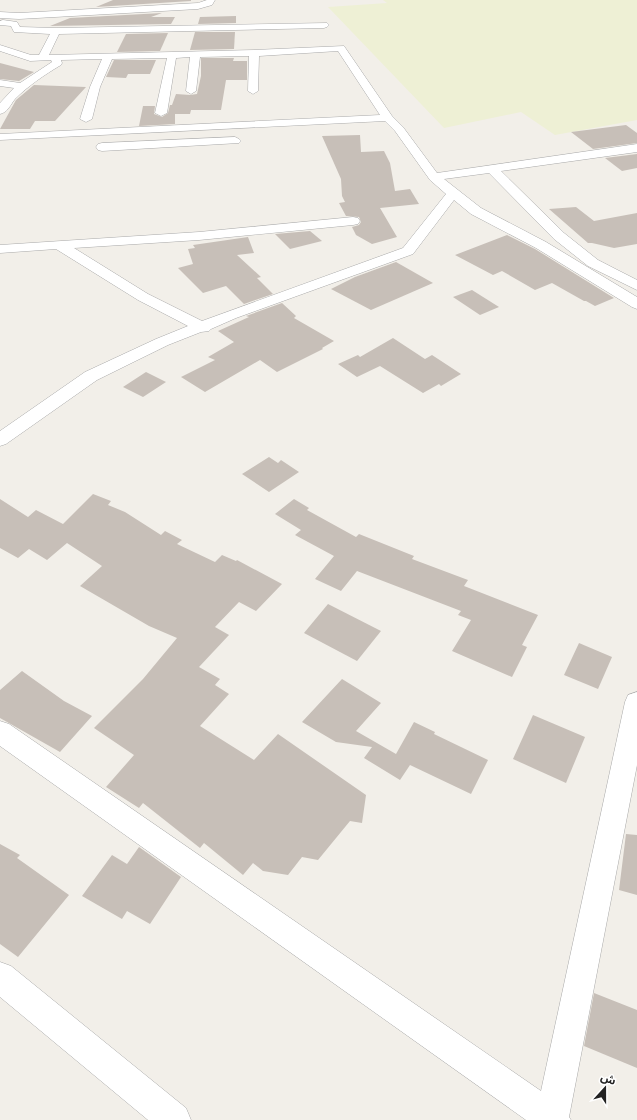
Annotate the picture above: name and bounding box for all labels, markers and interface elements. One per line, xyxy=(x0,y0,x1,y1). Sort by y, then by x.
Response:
north arrow xyxy=(585,1068,625,1108)
text: ش xyxy=(599,1068,618,1088)

